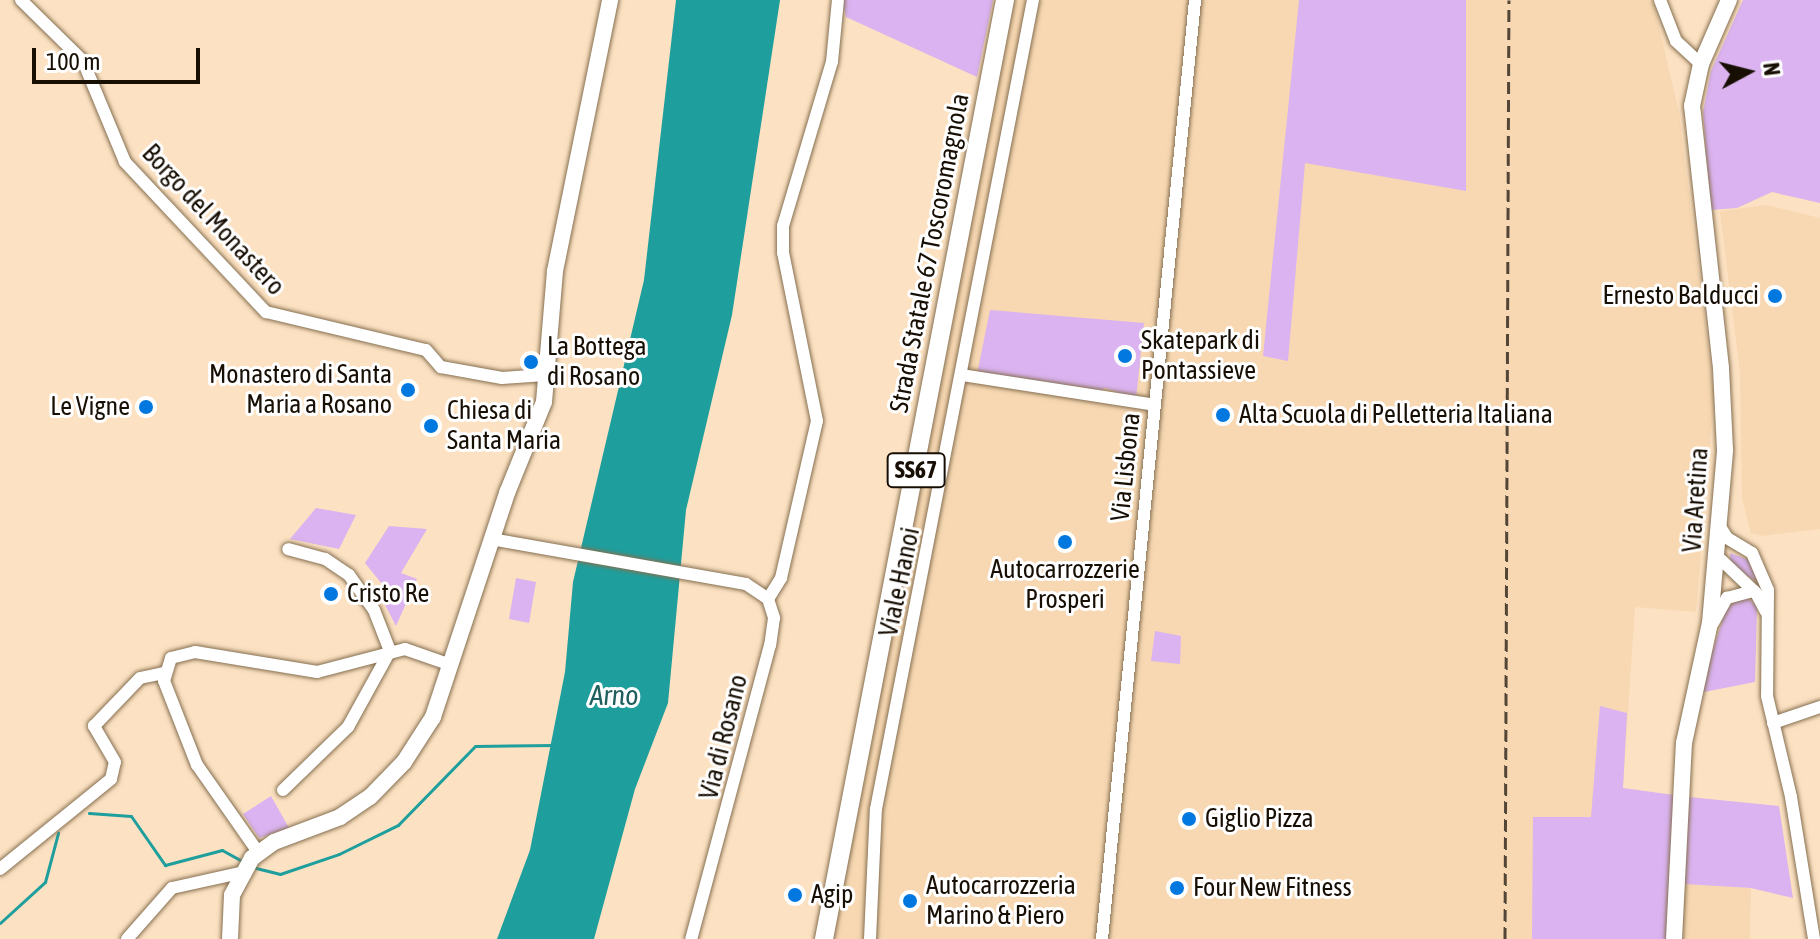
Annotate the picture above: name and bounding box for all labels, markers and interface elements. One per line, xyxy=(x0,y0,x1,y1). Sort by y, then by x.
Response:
scale bar xyxy=(36,32,204,82)
north arrow xyxy=(1708,32,1788,112)
text: 100 m xyxy=(46,48,100,75)
text: N xyxy=(1758,61,1786,77)
street label: Strada Statale 67 Toscoromagnola xyxy=(884,91,976,415)
street label: Borgo del Monastero xyxy=(135,138,291,302)
place label: Ernesto Balducci xyxy=(1603,280,1759,312)
marker: Ernesto Balducci xyxy=(1766,287,1784,305)
place label: Skatepark di Pontassieve xyxy=(1141,325,1260,386)
place label: La Bottega di Rosano xyxy=(547,331,647,392)
marker: Skatepark di Pontassieve xyxy=(1116,347,1134,365)
marker: La Bottega di Rosano xyxy=(522,353,540,371)
place label: Monastero di Santa Maria a Rosano xyxy=(209,359,392,420)
marker: Monastero di Santa Maria a Rosano xyxy=(399,381,417,399)
place label: Le Vigne xyxy=(50,391,130,423)
place label: Chiesa di Santa Maria xyxy=(447,395,561,456)
marker: Le Vigne xyxy=(137,398,155,416)
place label: Alta Scuola di Pelletteria Italiana xyxy=(1239,399,1553,431)
marker: Alta Scuola di Pelletteria Italiana xyxy=(1214,406,1232,424)
street label: Via Lisbona xyxy=(1105,411,1147,523)
marker: Chiesa di Santa Maria xyxy=(422,417,440,435)
street label: Via Aretina xyxy=(1677,447,1715,553)
road number: SS67 xyxy=(886,450,946,490)
street label: Viale Hanoi xyxy=(873,525,927,639)
marker: Autocarrozzerie Prosperi xyxy=(1056,533,1074,551)
place label: Autocarrozzerie Prosperi xyxy=(990,554,1140,616)
place label: Cristo Re xyxy=(347,578,429,610)
marker: Cristo Re xyxy=(322,585,340,603)
street label: Via di Rosano xyxy=(693,671,755,803)
water label: Arno xyxy=(590,678,638,712)
place label: Giglio Pizza xyxy=(1205,803,1314,835)
marker: Giglio Pizza xyxy=(1180,810,1198,828)
place label: Autocarrozzeria Marino & Piero xyxy=(926,870,1076,932)
place label: Four New Fitness xyxy=(1193,872,1352,904)
place label: Agip xyxy=(811,879,853,911)
marker: Four New Fitness xyxy=(1168,879,1186,897)
marker: Agip xyxy=(786,886,804,904)
marker: Autocarrozzeria Marino & Piero xyxy=(901,892,919,910)

